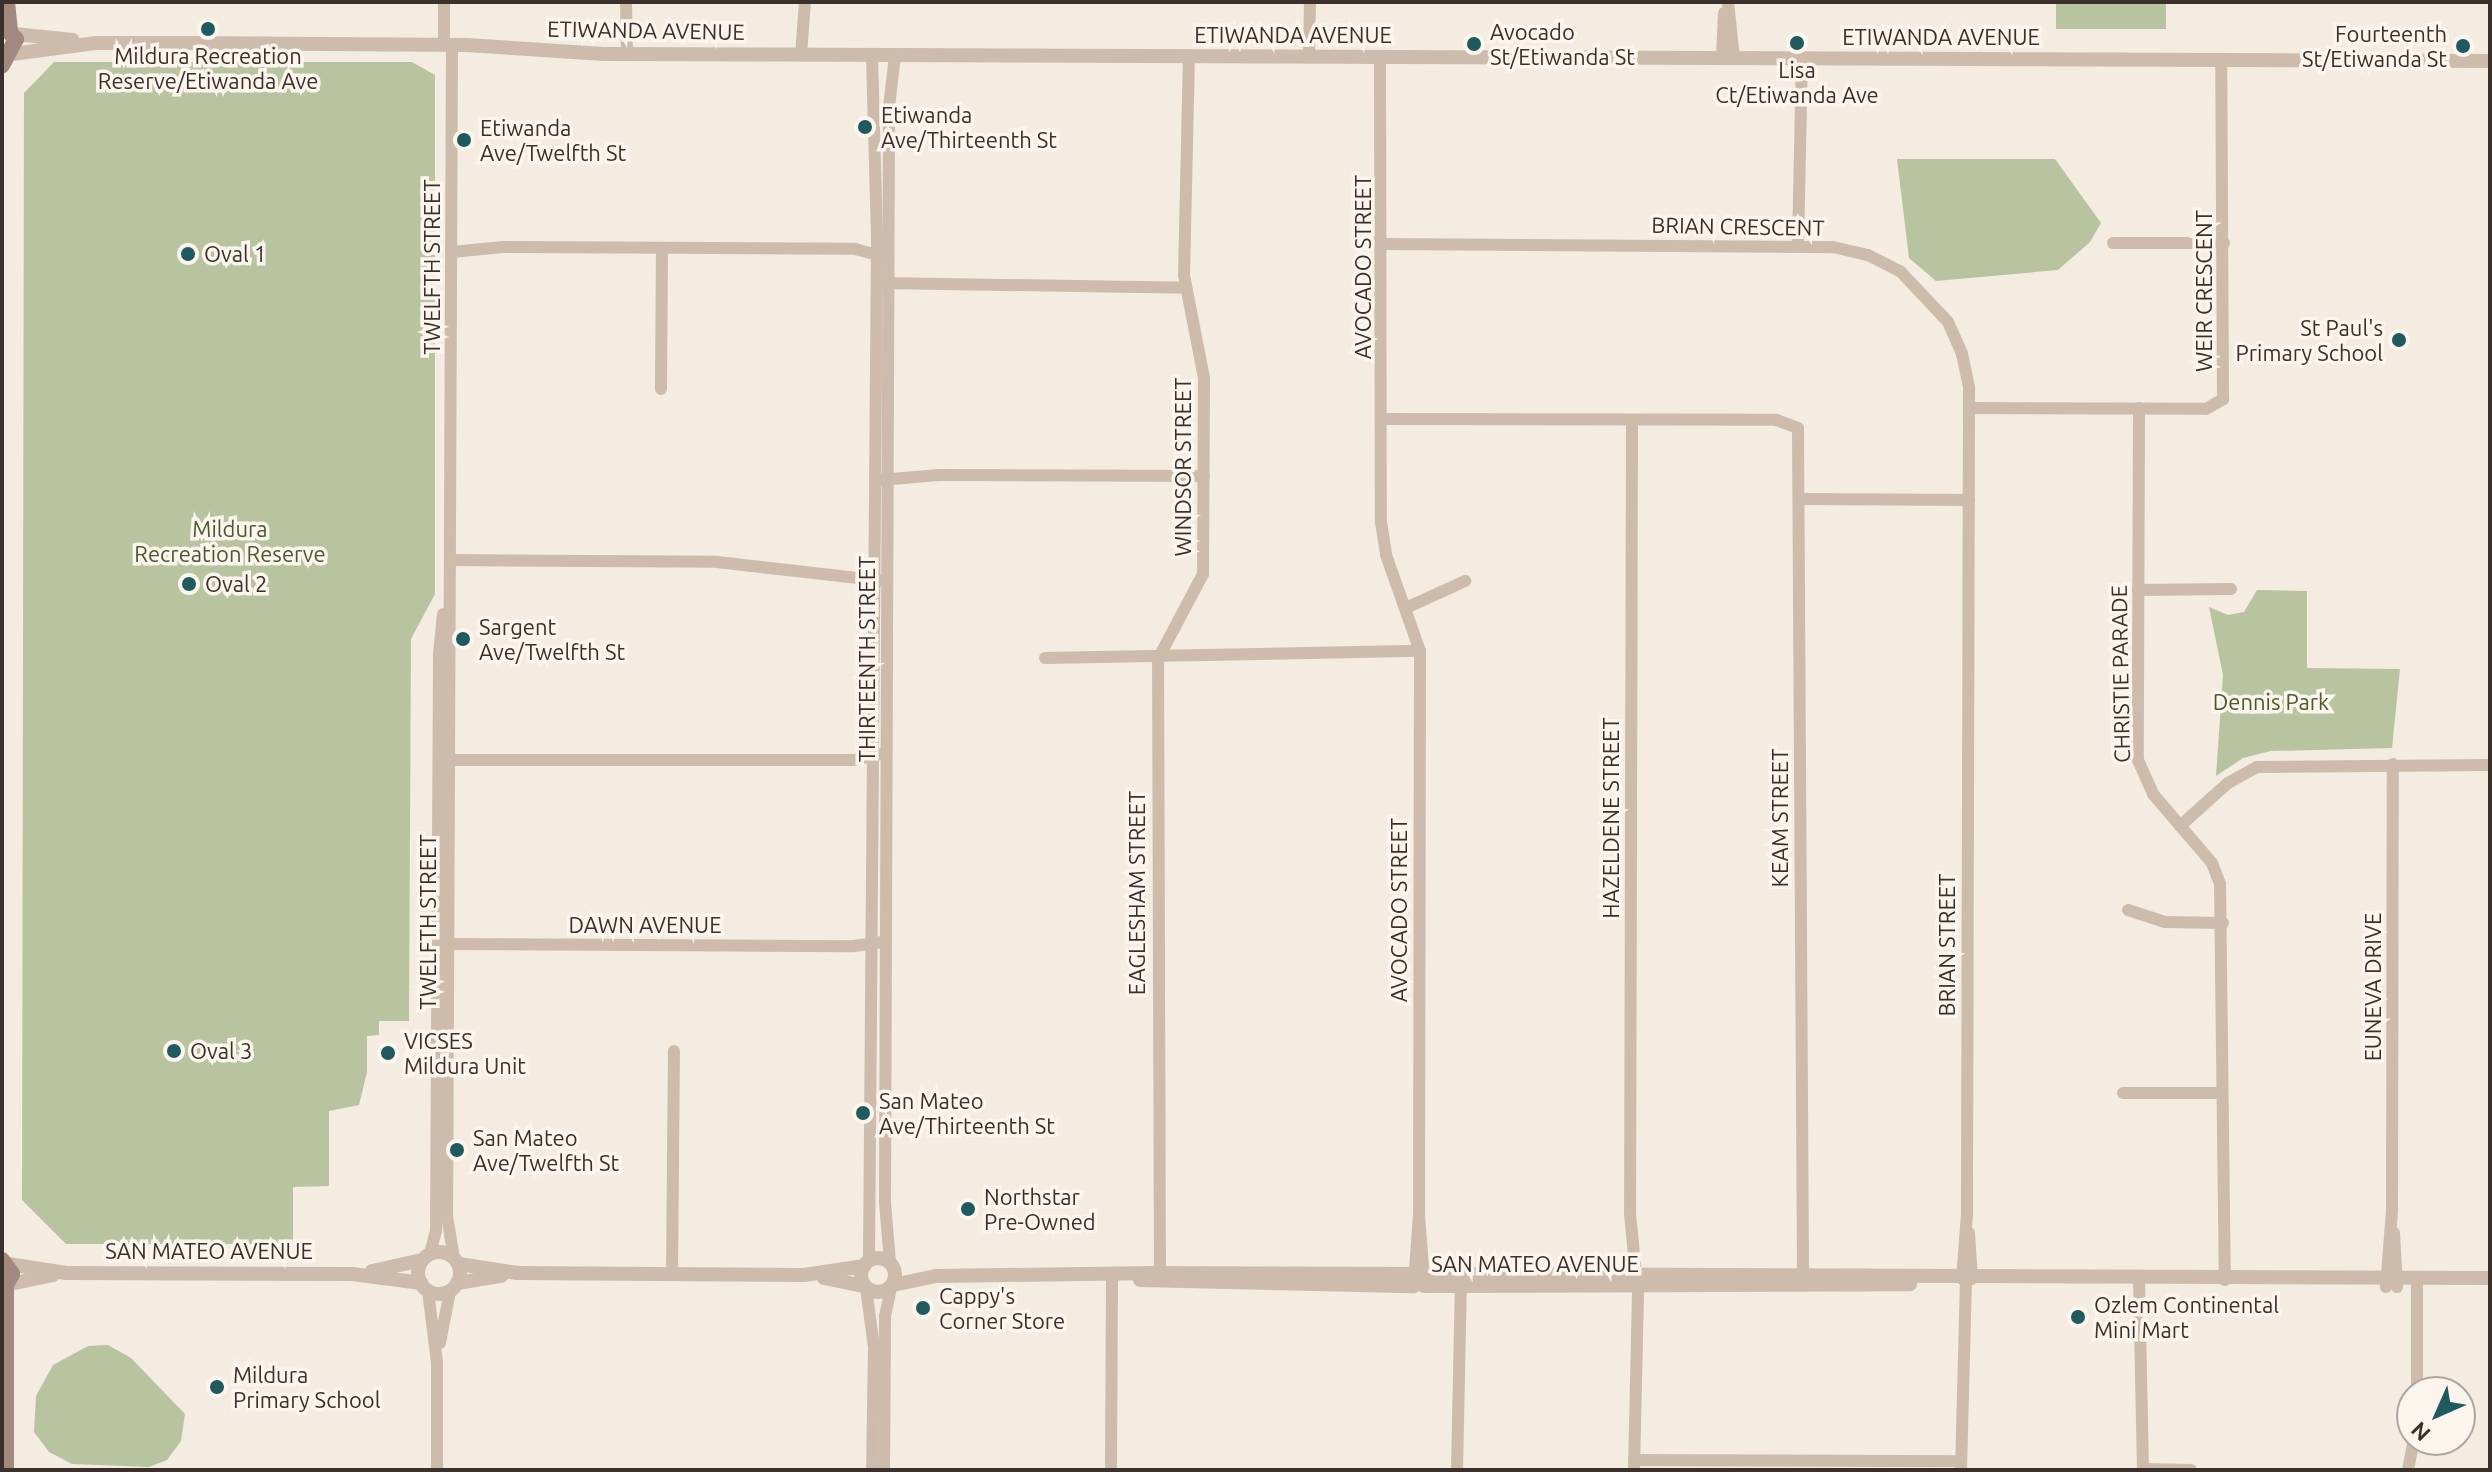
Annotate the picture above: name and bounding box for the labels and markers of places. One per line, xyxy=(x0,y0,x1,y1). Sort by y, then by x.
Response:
place label: Avocado St/Etiwanda St xyxy=(1490,18,1635,70)
marker: Mildura Recreation Reserve/Etiwanda Ave xyxy=(199,20,217,38)
place label: Fourteenth St/Etiwanda St xyxy=(2302,20,2447,72)
marker: Lisa Ct/Etiwanda Ave xyxy=(1788,34,1806,52)
marker: Avocado St/Etiwanda St xyxy=(1465,35,1483,53)
marker: Fourteenth St/Etiwanda St xyxy=(2454,37,2472,55)
place label: Mildura Recreation Reserve/Etiwanda Ave xyxy=(98,42,318,94)
place label: Lisa Ct/Etiwanda Ave xyxy=(1715,56,1879,108)
place label: Etiwanda Ave/Thirteenth St xyxy=(881,101,1057,152)
place label: Etiwanda Ave/Twelfth St xyxy=(480,114,626,166)
marker: Etiwanda Ave/Thirteenth St xyxy=(856,118,874,136)
marker: Etiwanda Ave/Twelfth St xyxy=(455,131,473,149)
place label: Oval 1 xyxy=(204,241,266,267)
marker: Oval 1 xyxy=(179,245,197,263)
place label: St Paul's Primary School xyxy=(2236,314,2383,366)
marker: St Paul's Primary School xyxy=(2390,331,2408,349)
place label: Oval 2 xyxy=(205,571,267,597)
marker: Oval 2 xyxy=(180,575,198,593)
place label: Sargent Ave/Twelfth St xyxy=(479,613,625,664)
marker: Sargent Ave/Twelfth St xyxy=(454,630,472,648)
place label: VICSES Mildura Unit xyxy=(404,1027,526,1078)
place label: Oval 3 xyxy=(190,1038,252,1064)
marker: Oval 3 xyxy=(165,1042,183,1060)
marker: VICSES Mildura Unit xyxy=(379,1044,397,1062)
place label: San Mateo Ave/Thirteenth St xyxy=(879,1087,1055,1138)
marker: San Mateo Ave/Thirteenth St xyxy=(854,1104,872,1122)
place label: San Mateo Ave/Twelfth St xyxy=(473,1124,619,1176)
marker: San Mateo Ave/Twelfth St xyxy=(448,1141,466,1159)
place label: Northstar Pre-Owned xyxy=(984,1183,1096,1234)
marker: Northstar Pre-Owned xyxy=(959,1200,977,1218)
place label: Cappy's Corner Store xyxy=(939,1282,1065,1334)
place label: Ozlem Continental Mini Mart xyxy=(2094,1291,2279,1342)
marker: Cappy's Corner Store xyxy=(914,1299,932,1317)
marker: Ozlem Continental Mini Mart xyxy=(2069,1308,2087,1326)
place label: Mildura Primary School xyxy=(233,1361,380,1412)
marker: Mildura Primary School xyxy=(208,1378,226,1396)

